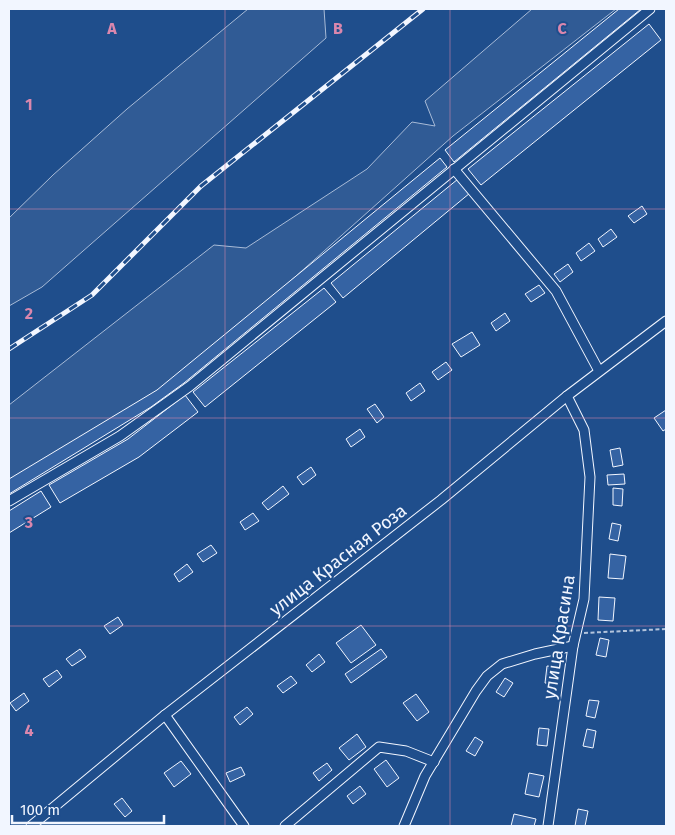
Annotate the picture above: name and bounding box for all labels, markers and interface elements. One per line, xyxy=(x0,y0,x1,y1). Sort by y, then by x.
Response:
text: A xyxy=(106,19,117,38)
text: B xyxy=(333,19,343,38)
text: C xyxy=(557,19,567,38)
text: 1 xyxy=(25,95,33,114)
text: 2 xyxy=(25,304,33,323)
street label: улица Красная Роза xyxy=(265,500,411,620)
text: 3 xyxy=(24,513,33,532)
street label: улица Красина xyxy=(538,573,580,701)
text: 4 xyxy=(24,721,34,740)
scale bar xyxy=(12,792,165,824)
text: 100 m xyxy=(20,801,60,819)

